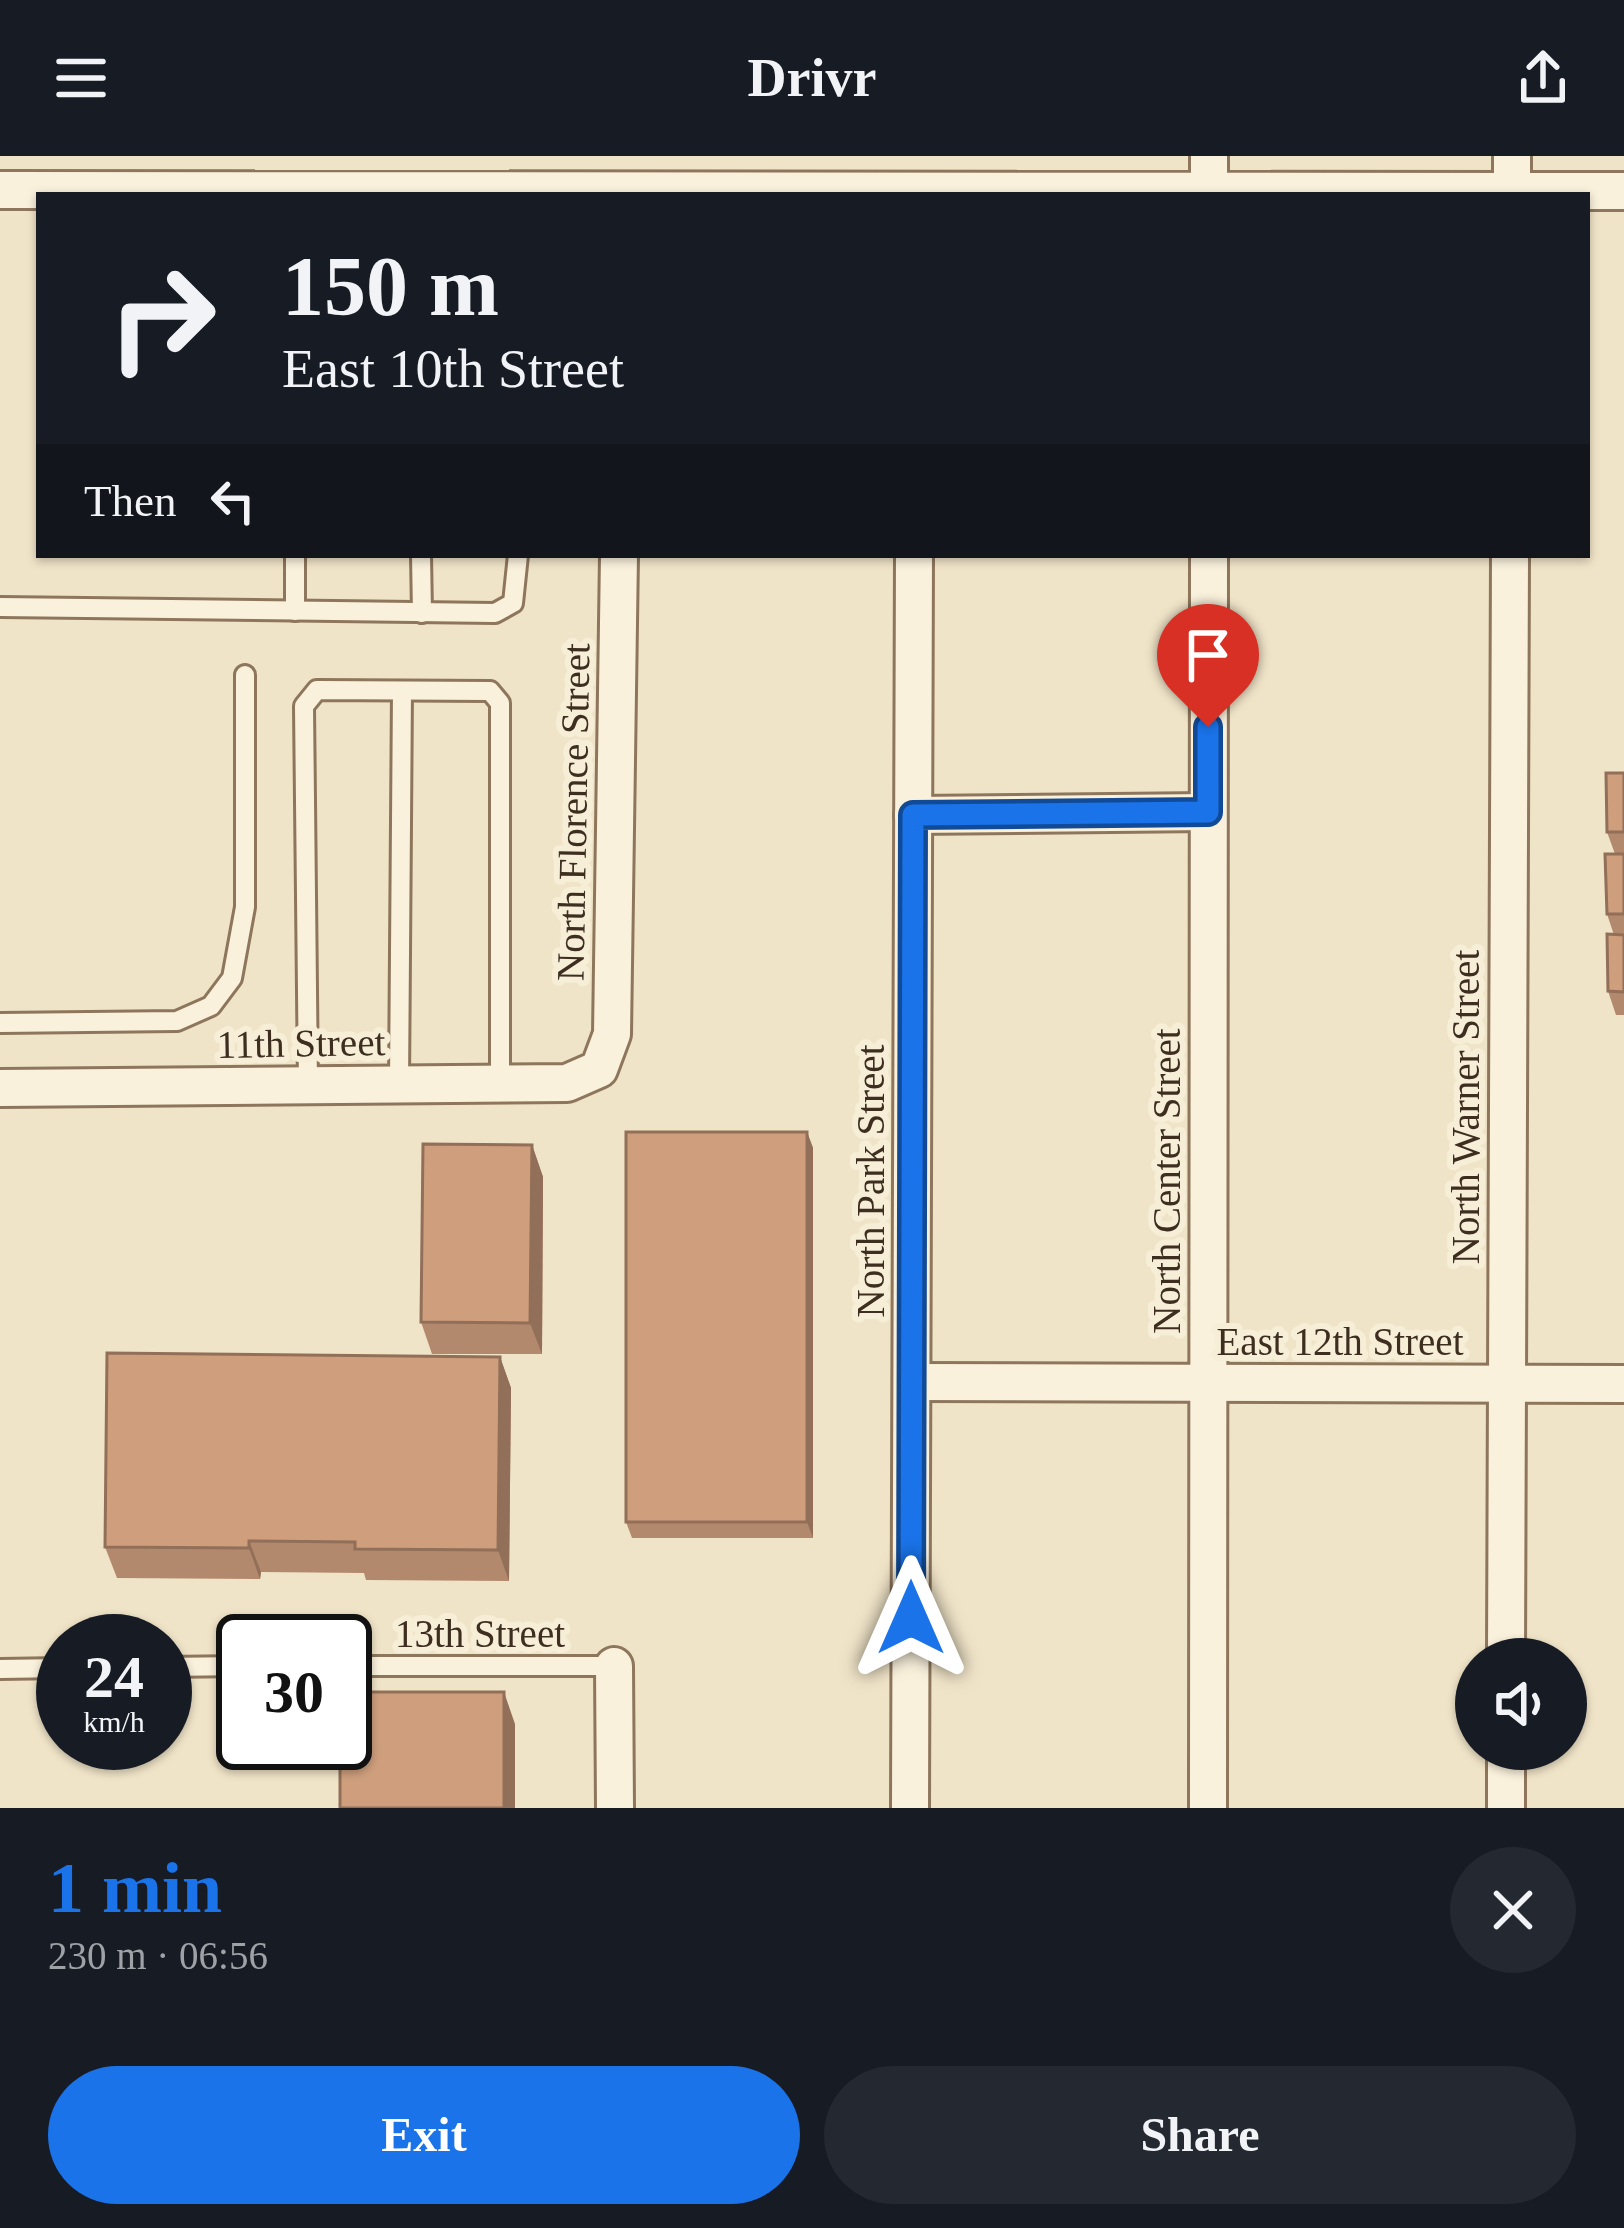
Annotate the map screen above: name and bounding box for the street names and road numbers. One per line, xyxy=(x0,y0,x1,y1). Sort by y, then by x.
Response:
street label: North Florence Street xyxy=(549,643,597,981)
street label: North Warner Street xyxy=(1444,950,1487,1264)
street label: 11th Street xyxy=(216,1020,386,1066)
street label: North Center Street xyxy=(1145,1028,1188,1334)
street label: North Park Street xyxy=(849,1044,892,1317)
street label: East 12th Street xyxy=(1217,1320,1464,1363)
street label: 13th Street xyxy=(395,1612,565,1655)

